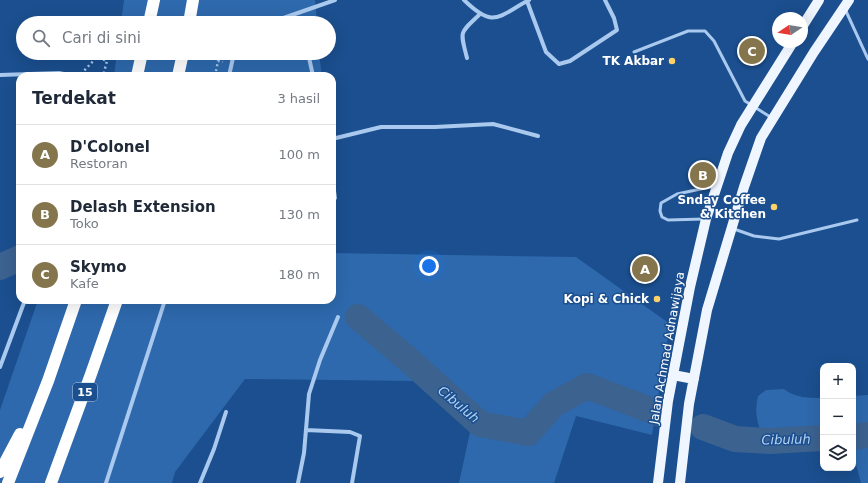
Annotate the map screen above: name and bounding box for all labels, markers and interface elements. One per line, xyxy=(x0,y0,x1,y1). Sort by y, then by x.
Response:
north arrow xyxy=(772,12,808,48)
search box xyxy=(16,16,336,60)
icon: search xyxy=(30,27,52,49)
text: Cari di sini xyxy=(62,29,141,47)
pin: C xyxy=(739,36,765,66)
place label: TK Akbar xyxy=(602,54,664,68)
marker: TK Akbar xyxy=(667,56,677,66)
text: Terdekat xyxy=(32,88,116,108)
text: 3 hasil xyxy=(277,91,320,106)
text: D'Colonel xyxy=(70,138,150,156)
text: A xyxy=(40,147,50,162)
text: 100 m xyxy=(278,147,320,162)
text: Restoran xyxy=(70,156,128,171)
pin: B xyxy=(690,160,716,190)
place label: Snday Coffee & Kitchen xyxy=(677,193,766,221)
text: Delash Extension xyxy=(70,198,216,216)
marker: Snday Coffee & Kitchen xyxy=(769,202,779,212)
text: B xyxy=(40,207,50,222)
text: 130 m xyxy=(278,207,320,222)
text: Toko xyxy=(70,216,99,231)
pin: A xyxy=(632,254,658,284)
your location xyxy=(419,256,439,276)
text: Skymo xyxy=(70,258,127,276)
text: C xyxy=(40,267,50,282)
text: 180 m xyxy=(278,267,320,282)
street label: Jalan Achmad Adnawijaya xyxy=(646,271,688,425)
text: Kafe xyxy=(70,276,99,291)
place label: Kopi & Chick xyxy=(564,292,650,306)
marker: Kopi & Chick xyxy=(652,294,662,304)
map controls xyxy=(820,363,856,471)
button: + xyxy=(820,363,856,399)
road number: 15 xyxy=(73,383,97,401)
water label: Cibuluh xyxy=(435,383,482,426)
button: − xyxy=(820,399,856,435)
water label: Cibuluh xyxy=(761,432,811,447)
button: layers xyxy=(820,435,856,471)

